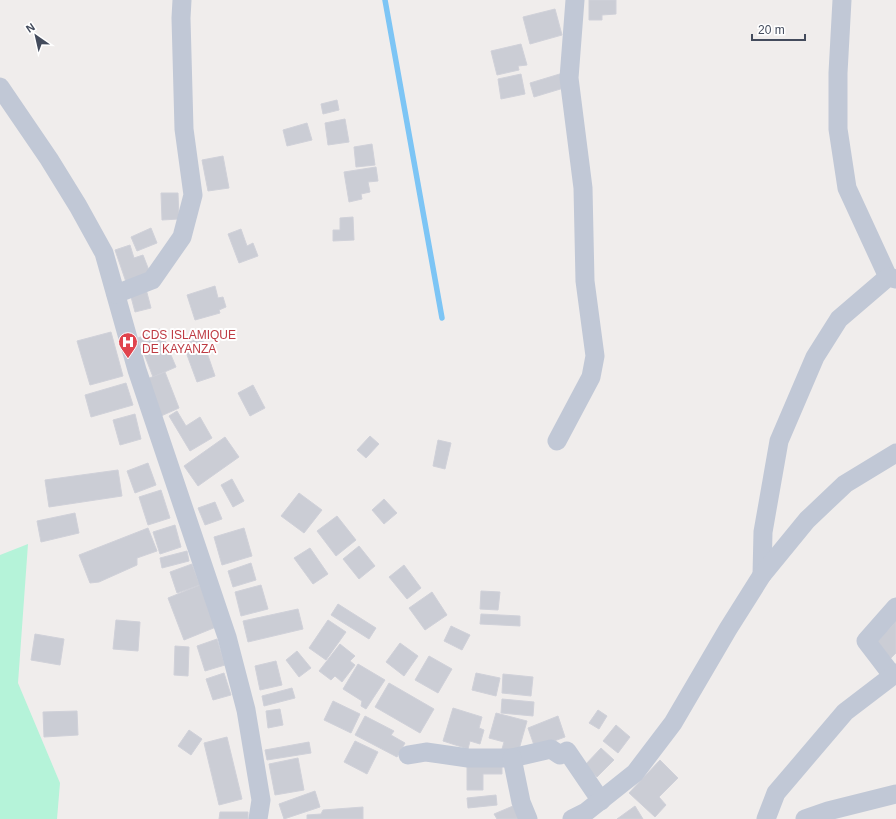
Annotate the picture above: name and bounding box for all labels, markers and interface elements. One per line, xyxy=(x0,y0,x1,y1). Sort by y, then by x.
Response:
north arrow xyxy=(16,16,56,56)
scale bar xyxy=(752,16,805,42)
text: N xyxy=(24,20,37,35)
text: 20 m xyxy=(758,23,785,37)
place label: CDS ISLAMIQUE DE KAYANZA xyxy=(142,328,236,356)
hospital icon: CDS ISLAMIQUE DE KAYANZA xyxy=(117,331,139,359)

